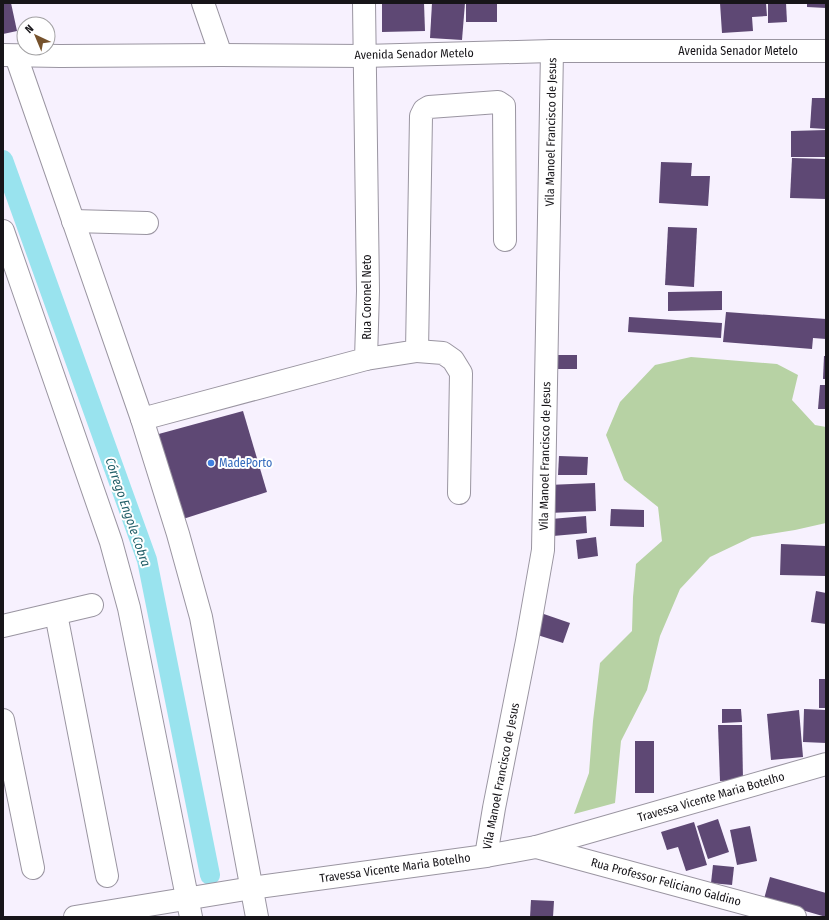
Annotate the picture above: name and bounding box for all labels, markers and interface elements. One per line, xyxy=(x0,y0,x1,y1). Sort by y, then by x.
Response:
north arrow xyxy=(16,16,56,56)
text: N xyxy=(23,22,36,36)
street label: Avenida Senador Metelo xyxy=(678,44,798,58)
street label: Avenida Senador Metelo xyxy=(354,46,474,62)
street label: Vila Manoel Francisco de Jesus xyxy=(543,57,559,207)
street label: Rua Coronel Neto xyxy=(360,254,374,340)
street label: Vila Manoel Francisco de Jesus xyxy=(537,381,553,531)
water label: Córrego Engole Cobra xyxy=(102,456,154,569)
place label: MadePorto xyxy=(219,456,272,470)
marker: MadePorto xyxy=(206,458,216,468)
street label: Vila Manoel Francisco de Jesus xyxy=(480,702,522,850)
street label: Travessa Vicente Maria Botelho xyxy=(636,769,786,825)
street label: Travessa Vicente Maria Botelho xyxy=(319,850,471,886)
street label: Rua Professor Feliciano Galdino xyxy=(589,855,743,909)

